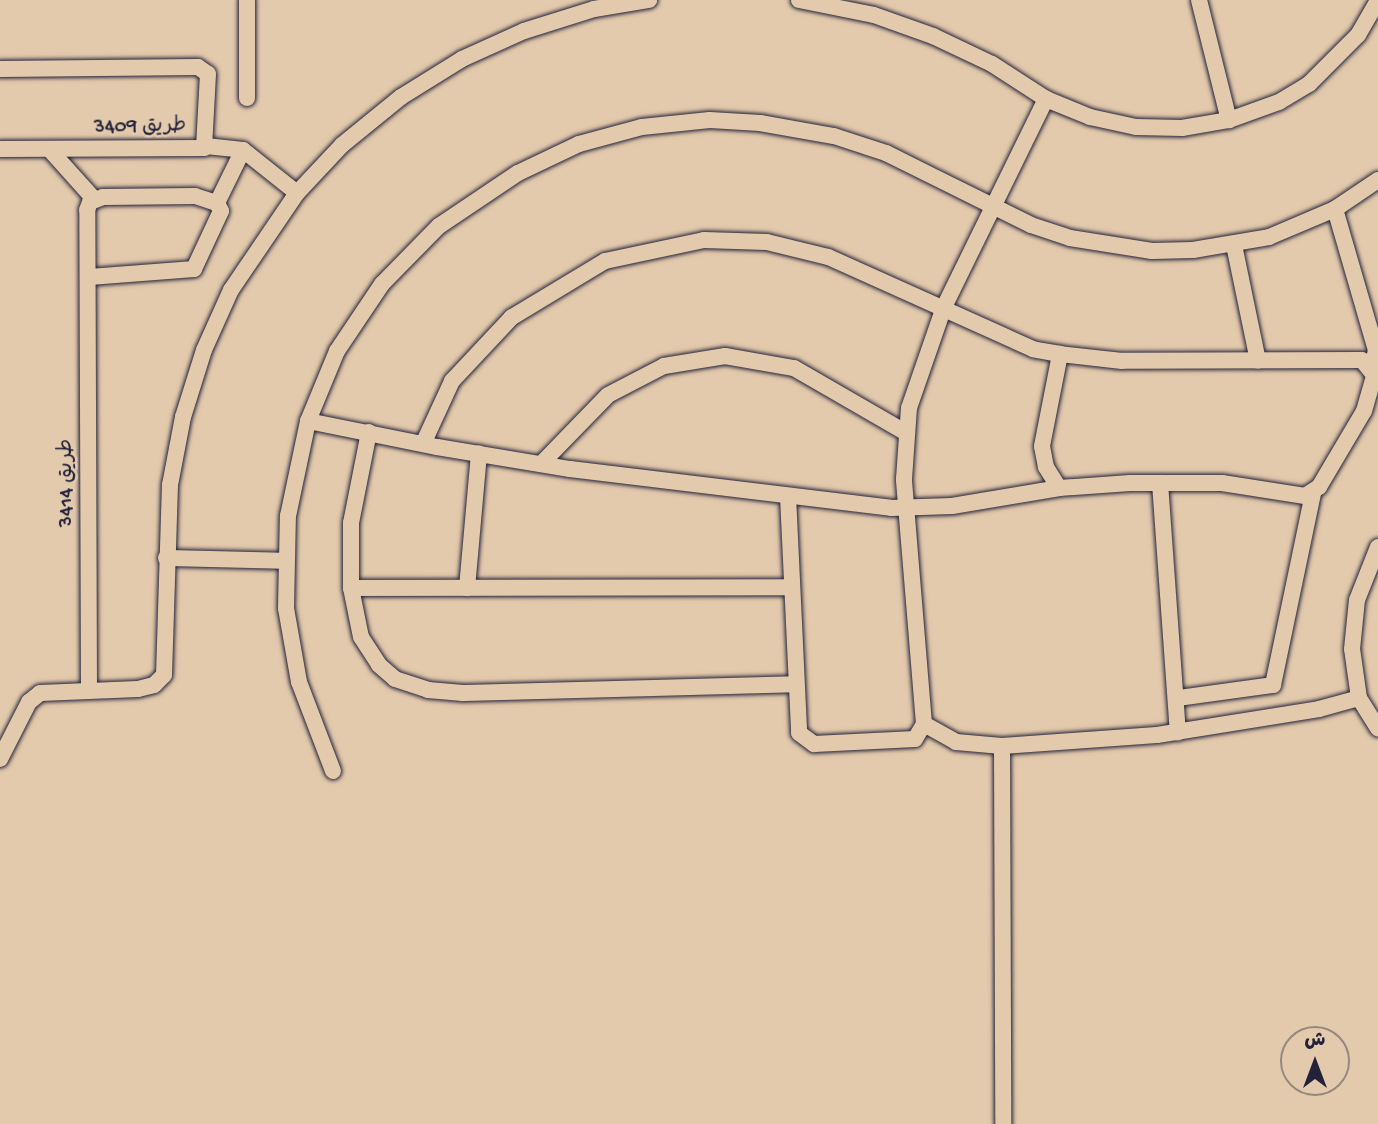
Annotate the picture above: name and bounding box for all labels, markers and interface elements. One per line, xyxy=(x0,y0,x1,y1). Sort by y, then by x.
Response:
street label: طريق 3409 xyxy=(94,115,186,141)
street label: طريق 3414 xyxy=(55,439,81,527)
north arrow xyxy=(1280,1026,1350,1096)
text: ش xyxy=(1305,1030,1325,1053)

